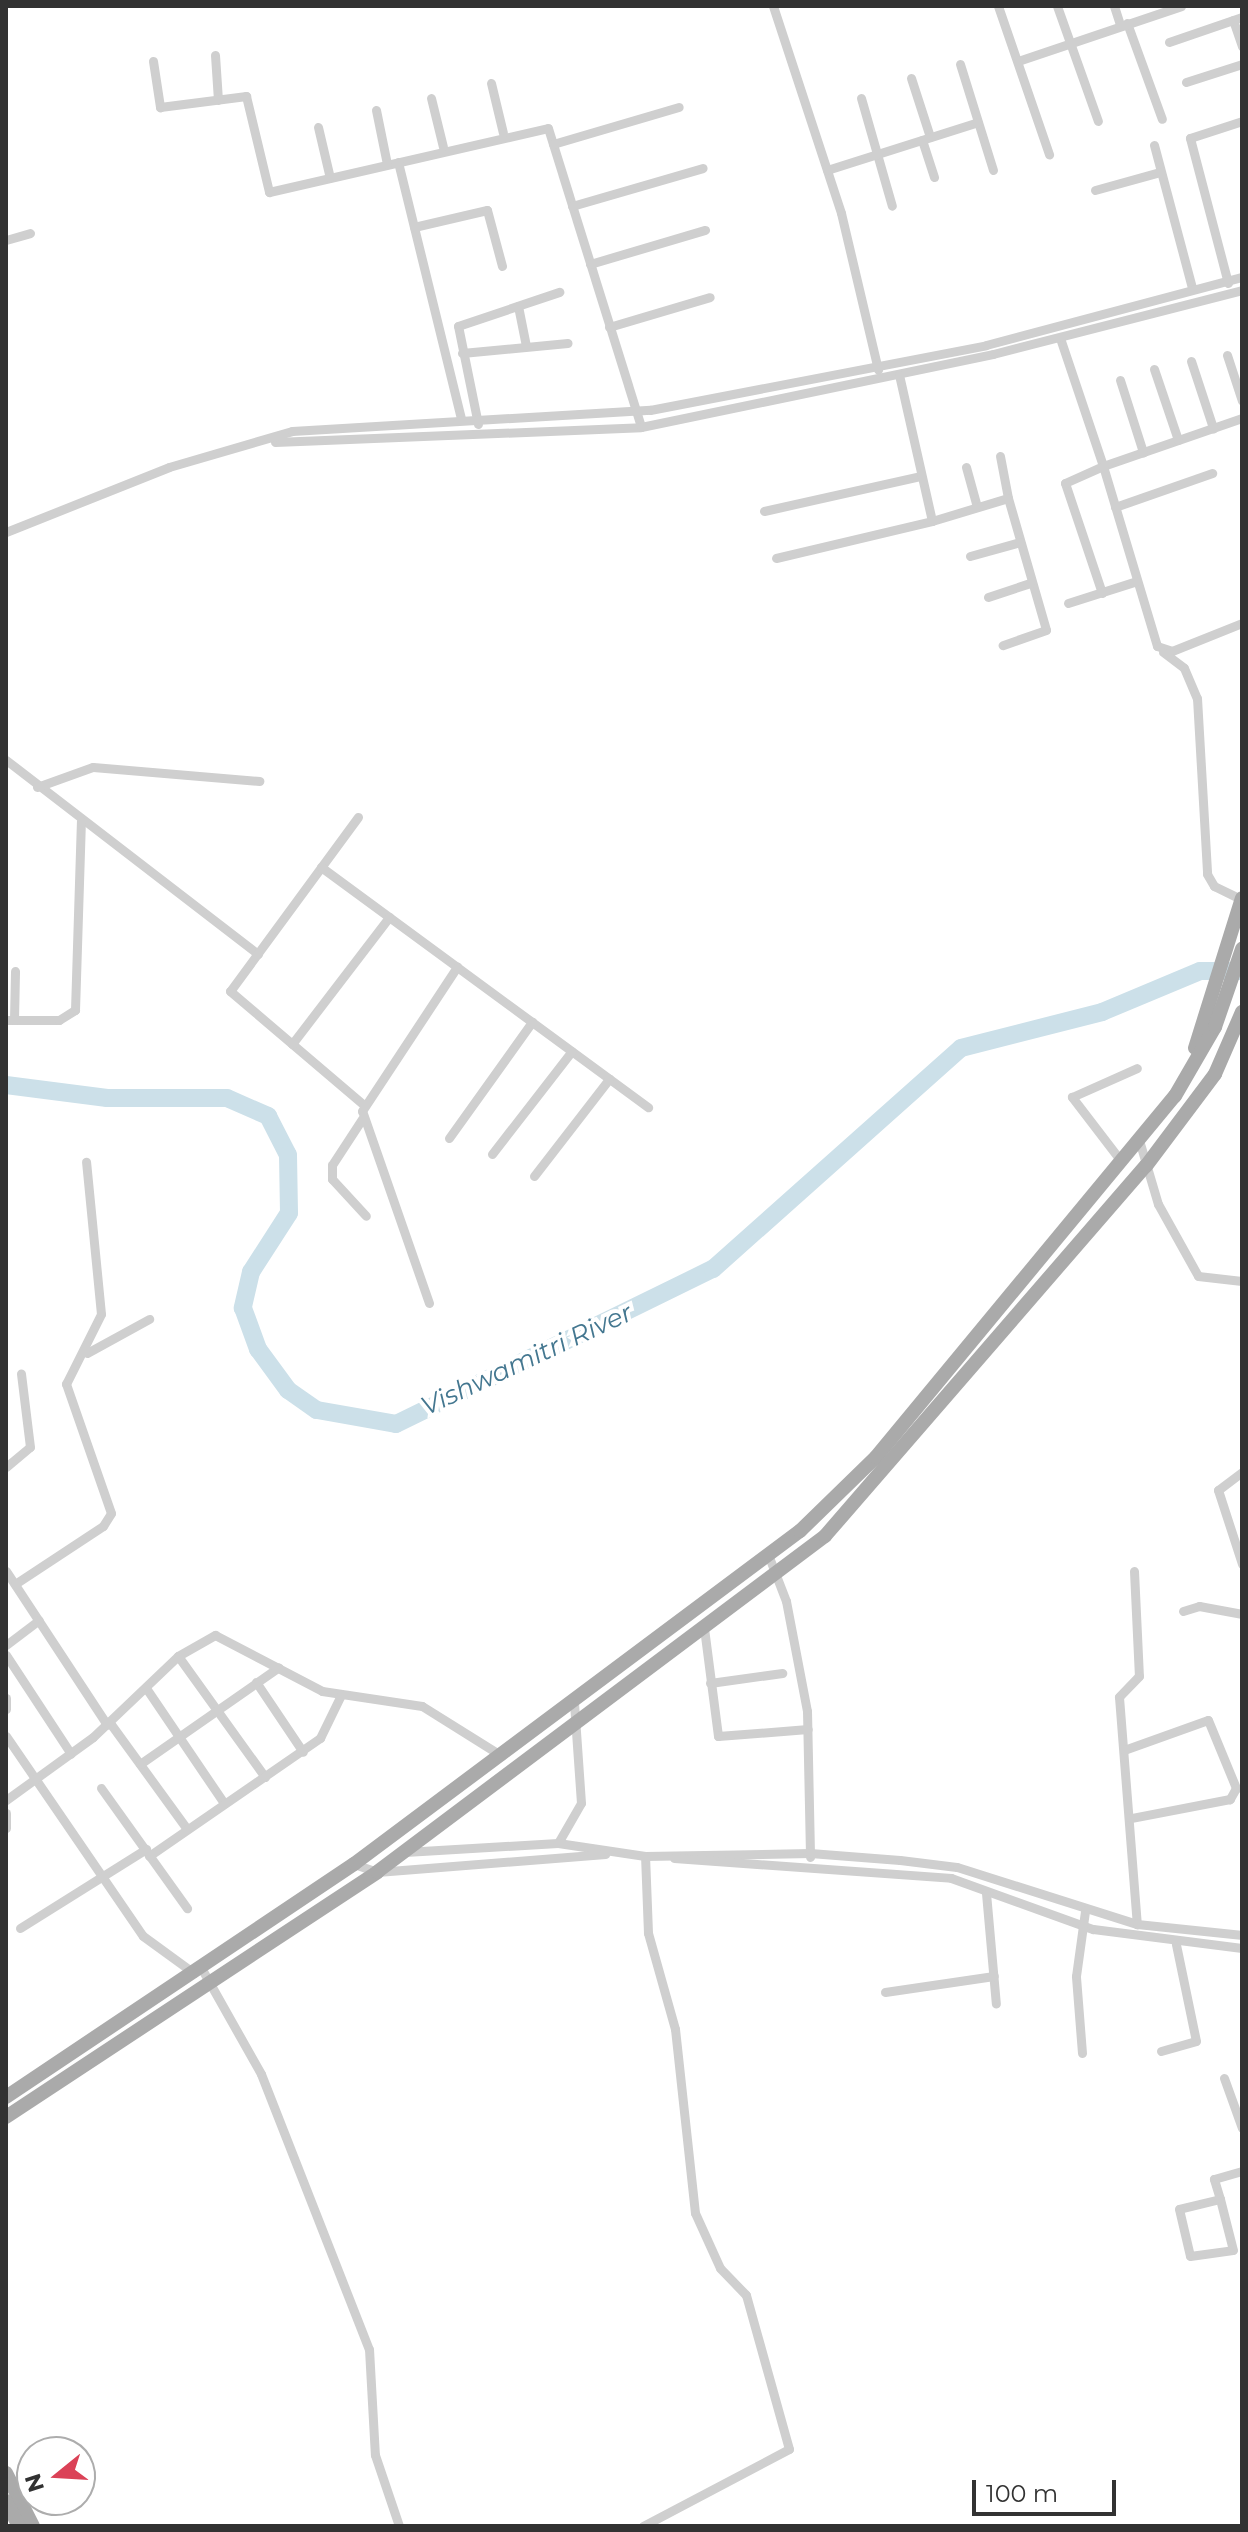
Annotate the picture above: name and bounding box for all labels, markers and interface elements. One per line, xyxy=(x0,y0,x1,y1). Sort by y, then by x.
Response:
water label: Vishwamitri River xyxy=(416,1297,638,1423)
north arrow xyxy=(16,2436,96,2516)
scale bar xyxy=(976,2464,1120,2514)
text: N xyxy=(19,2470,50,2496)
text: 100 m xyxy=(986,2479,1058,2508)

